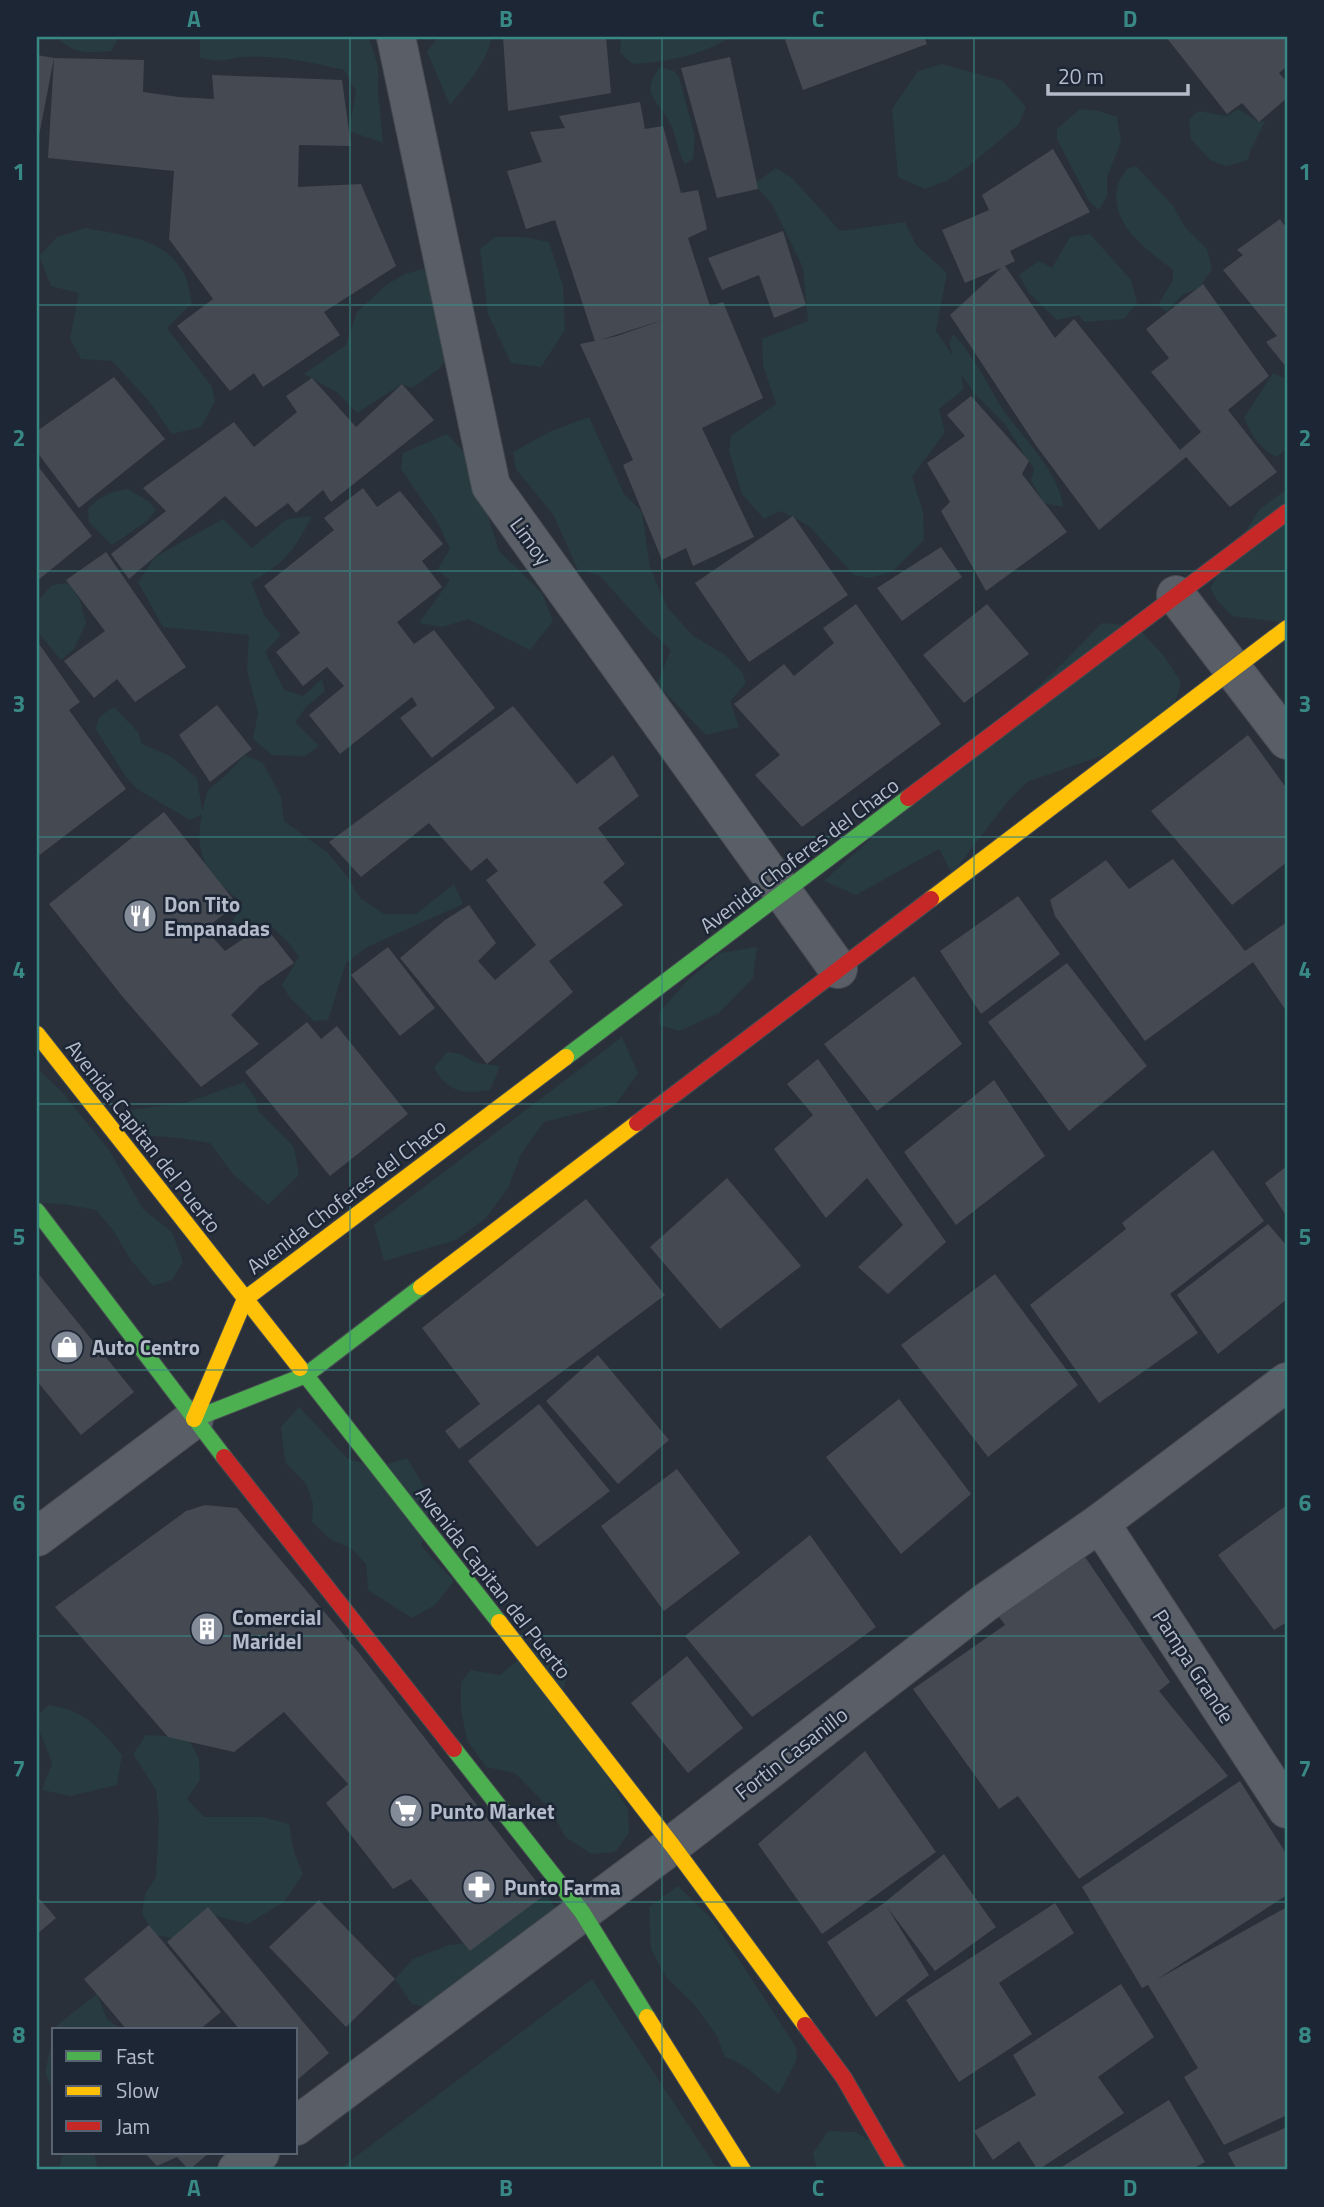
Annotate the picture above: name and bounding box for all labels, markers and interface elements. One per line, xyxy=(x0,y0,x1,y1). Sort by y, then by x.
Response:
text: A xyxy=(187,1,201,36)
text: B xyxy=(499,1,513,36)
text: C xyxy=(812,1,824,36)
text: D xyxy=(1123,1,1137,36)
scale bar xyxy=(1048,52,1188,96)
text: 20 m xyxy=(1058,60,1104,92)
text: 1 xyxy=(13,154,25,189)
text: 1 xyxy=(1299,154,1311,189)
text: 2 xyxy=(13,420,25,455)
text: 2 xyxy=(1299,420,1311,455)
street label: Limoy xyxy=(502,510,560,572)
text: 3 xyxy=(13,686,25,721)
text: 3 xyxy=(1299,686,1311,721)
street label: Avenida Choferes del Chaco xyxy=(693,769,905,941)
place label: Don Tito Empanadas xyxy=(164,888,270,944)
restaurant icon: Don Tito Empanadas xyxy=(121,897,159,935)
text: 4 xyxy=(13,952,25,987)
text: 4 xyxy=(1299,952,1311,987)
street label: Avenida Capitan del Puerto xyxy=(58,1033,230,1239)
street label: Avenida Choferes del Chaco xyxy=(240,1110,452,1282)
text: 5 xyxy=(13,1219,25,1254)
text: 5 xyxy=(1299,1219,1311,1254)
shop icon: Auto Centro xyxy=(48,1328,86,1366)
place label: Auto Centro xyxy=(92,1331,200,1363)
street label: Avenida Capitan del Puerto xyxy=(408,1479,580,1685)
text: 6 xyxy=(13,1485,26,1520)
text: 6 xyxy=(1299,1485,1312,1520)
place label: Comercial Maridel xyxy=(232,1601,322,1657)
street label: Pampa Grande xyxy=(1145,1603,1243,1729)
building icon: Comercial Maridel xyxy=(188,1610,226,1648)
street label: Fortin Casanillo xyxy=(728,1699,854,1807)
text: 7 xyxy=(13,1751,25,1786)
text: 7 xyxy=(1299,1751,1311,1786)
supermarket icon: Punto Market xyxy=(387,1792,425,1830)
place label: Punto Market xyxy=(430,1795,555,1827)
pharmacy icon: Punto Farma xyxy=(460,1868,498,1906)
place label: Punto Farma xyxy=(504,1871,621,1903)
text: 8 xyxy=(13,2017,26,2052)
text: 8 xyxy=(1299,2017,1312,2052)
legend xyxy=(52,2028,298,2154)
text: Fast xyxy=(116,2040,155,2072)
text: Slow xyxy=(116,2074,159,2106)
text: Jam xyxy=(116,2110,150,2142)
text: A xyxy=(187,2170,201,2205)
text: B xyxy=(499,2170,513,2205)
text: C xyxy=(812,2170,824,2205)
text: D xyxy=(1123,2170,1137,2205)

